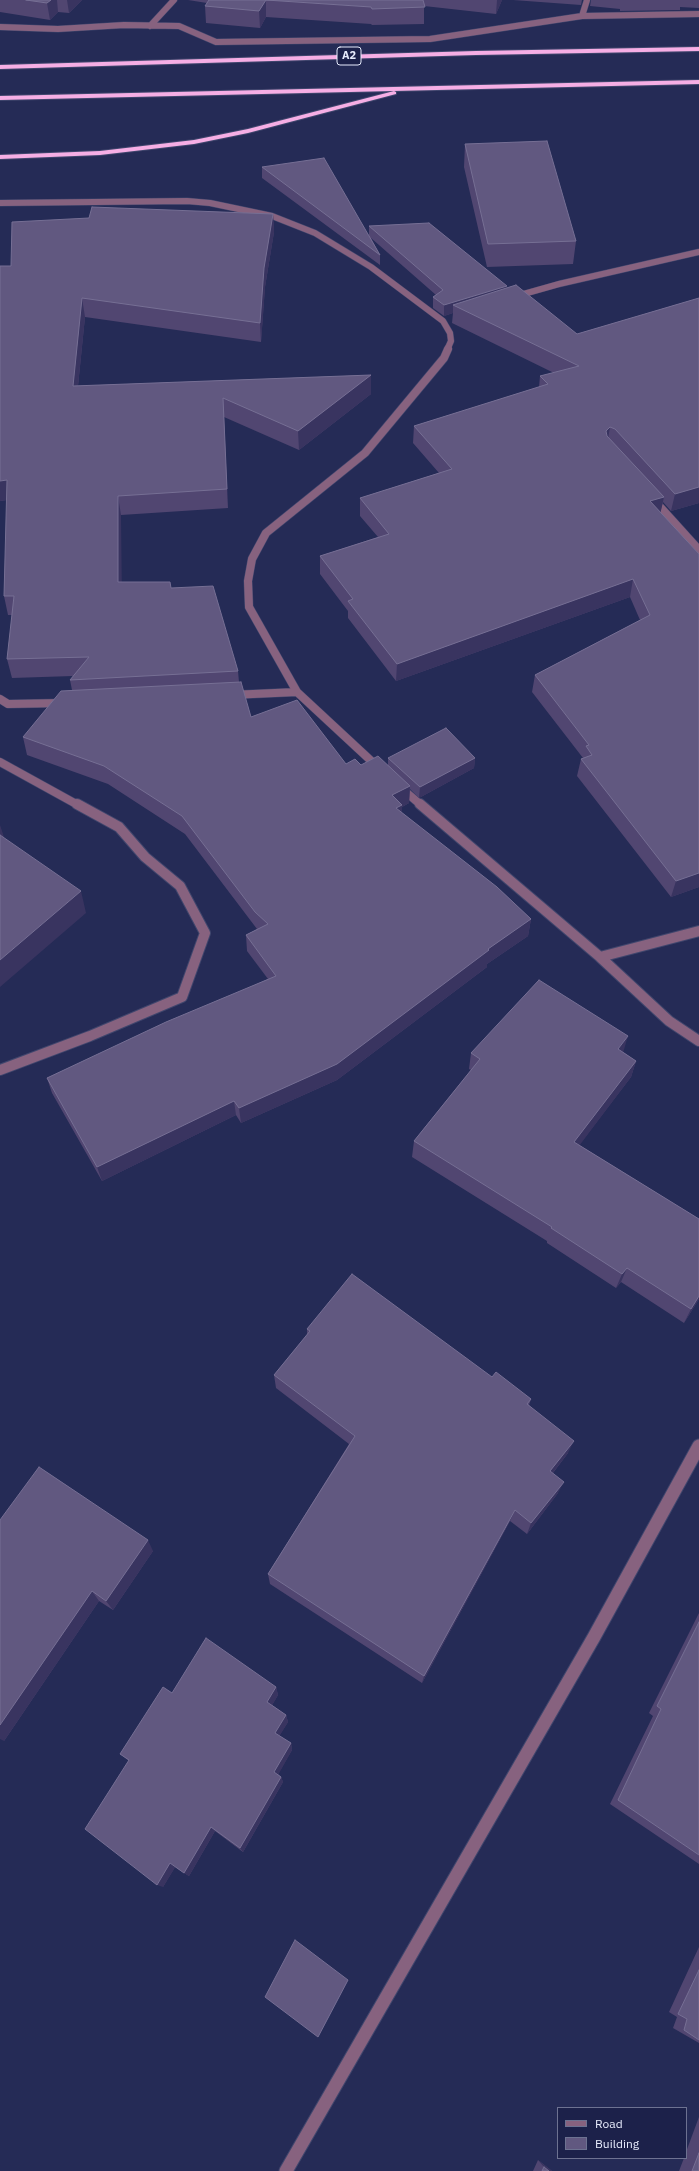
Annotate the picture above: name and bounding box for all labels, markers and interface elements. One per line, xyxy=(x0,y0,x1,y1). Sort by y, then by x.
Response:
road number: A2 xyxy=(337,47,361,65)
legend xyxy=(557,2107,687,2159)
text: Road xyxy=(595,2116,623,2131)
text: Building xyxy=(595,2136,639,2151)

